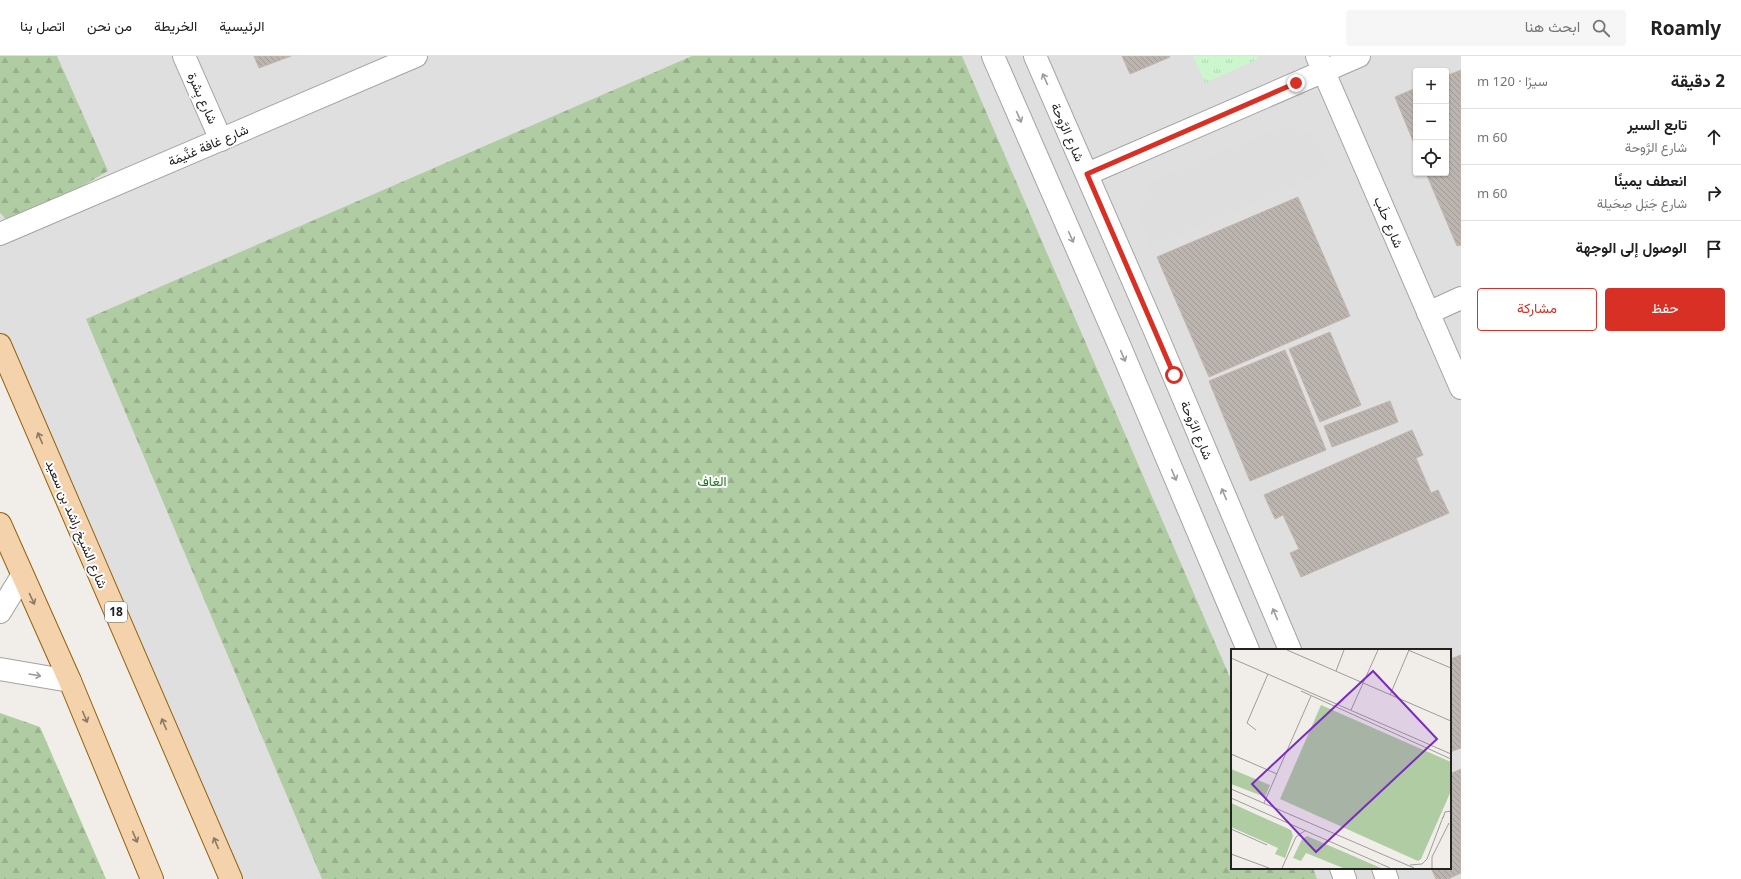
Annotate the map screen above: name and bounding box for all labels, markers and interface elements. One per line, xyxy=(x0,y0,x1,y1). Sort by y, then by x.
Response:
search box xyxy=(1346,10,1626,46)
text: Roamly xyxy=(1650,15,1721,41)
text: اتصل بنا xyxy=(20,16,65,35)
text: من نحن xyxy=(87,16,132,35)
text: الخريطة xyxy=(154,16,197,35)
text: الرئيسية xyxy=(219,16,265,35)
text: ابحث هنا xyxy=(1525,16,1580,36)
icon: search xyxy=(1590,17,1612,39)
map controls xyxy=(1413,68,1449,176)
button: + xyxy=(1413,68,1449,104)
street label: شارع بِشرة xyxy=(182,69,222,127)
text: 2 دقيقة xyxy=(1671,69,1725,92)
text: سيرًا · 120 m xyxy=(1477,72,1548,90)
one-way arrow xyxy=(1041,74,1048,86)
route end xyxy=(1287,74,1305,92)
street label: شارع الرَّوحة xyxy=(1046,100,1089,165)
button: − xyxy=(1413,104,1449,140)
one-way arrow xyxy=(1016,111,1024,123)
text: تابع السير xyxy=(1627,114,1687,134)
street label: شارع غافة غنَّيمَة xyxy=(165,120,251,171)
icon: ahead xyxy=(1703,126,1725,148)
text: 60 m xyxy=(1477,128,1507,146)
text: شارع الرَّوحة xyxy=(1625,138,1687,156)
button: locate xyxy=(1413,140,1449,176)
text: انعطف يمينًا xyxy=(1614,170,1687,190)
icon: right xyxy=(1703,182,1725,204)
text: 60 m xyxy=(1477,184,1507,202)
street label: شارع حلَب xyxy=(1369,193,1408,251)
text: شارع جَبَل صِحَيلة xyxy=(1597,194,1687,212)
one-way arrow xyxy=(1068,230,1076,242)
text: الوصول إلى الوجهة xyxy=(1576,237,1687,257)
icon: arrive xyxy=(1703,238,1725,260)
button: مشاركة xyxy=(1477,288,1597,331)
button: حفظ xyxy=(1605,288,1725,331)
one-way arrow xyxy=(1120,349,1127,361)
route start xyxy=(1165,366,1183,384)
street label: شارع الرَّوحة xyxy=(1176,398,1217,463)
one-way arrow xyxy=(36,432,43,444)
street label: شارع الشيخ راشد بن سعيد xyxy=(41,457,112,591)
one-way arrow xyxy=(1171,469,1178,481)
park label: الغاف xyxy=(698,472,726,490)
one-way arrow xyxy=(1220,489,1228,501)
one-way arrow xyxy=(29,592,36,604)
road number: 18 xyxy=(105,602,127,622)
one-way arrow xyxy=(1271,609,1278,621)
inset map xyxy=(1231,649,1451,869)
one-way arrow xyxy=(28,671,41,679)
one-way arrow xyxy=(82,711,89,723)
one-way arrow xyxy=(160,718,167,730)
one-way arrow xyxy=(132,831,139,843)
one-way arrow xyxy=(212,838,219,850)

